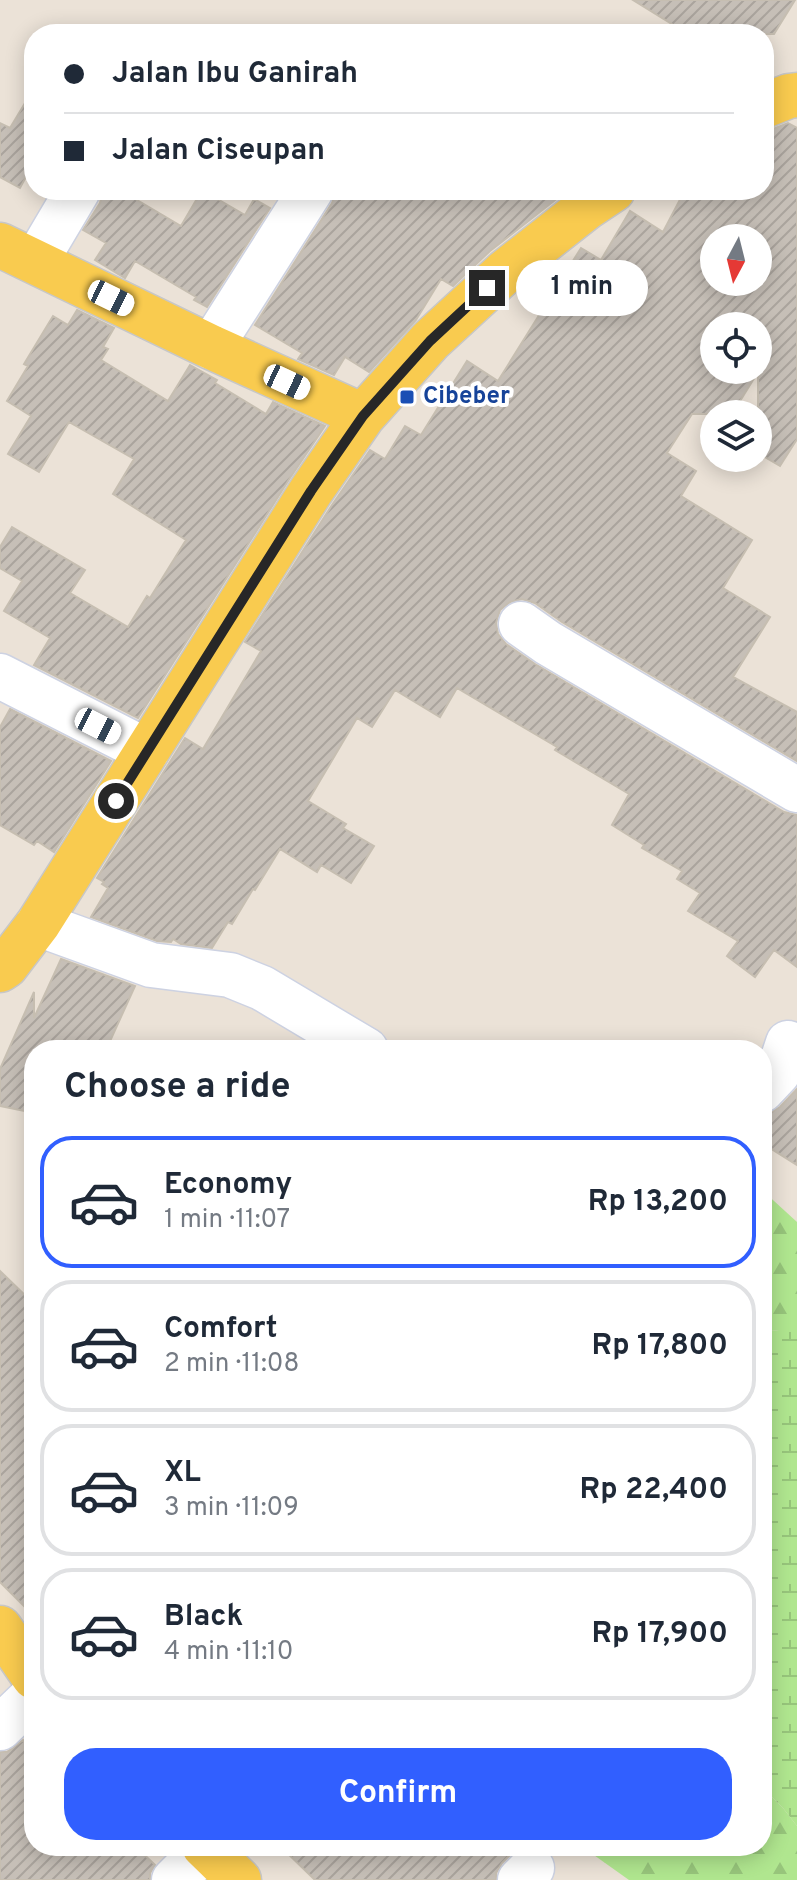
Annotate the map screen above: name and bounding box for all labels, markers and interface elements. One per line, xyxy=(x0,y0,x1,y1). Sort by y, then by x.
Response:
text: Jalan Ibu Ganirah xyxy=(112,56,358,93)
text: Jalan Ciseupan xyxy=(112,133,325,170)
north arrow xyxy=(700,224,772,296)
map controls xyxy=(700,224,772,472)
callout: 1 min xyxy=(515,260,647,316)
route end xyxy=(469,270,505,306)
text: 1 min xyxy=(551,271,613,304)
car xyxy=(84,277,138,319)
button: locate xyxy=(700,312,772,384)
car xyxy=(260,361,314,403)
place label: Cibeber xyxy=(423,382,510,412)
marker: Cibeber xyxy=(398,388,416,406)
button: layers xyxy=(700,400,772,472)
car xyxy=(71,704,125,748)
route start xyxy=(98,783,134,819)
text: Choose a ride xyxy=(64,1065,290,1111)
icon: car xyxy=(68,1166,140,1238)
text: Economy xyxy=(164,1167,292,1204)
text: Rp 13,200 xyxy=(588,1184,728,1221)
text: 1 min · 11:07 xyxy=(164,1204,290,1237)
icon: car xyxy=(68,1310,140,1382)
text: Comfort xyxy=(164,1311,277,1348)
text: Rp 17,800 xyxy=(592,1328,728,1365)
text: 2 min · 11:08 xyxy=(164,1348,299,1381)
icon: car xyxy=(68,1454,140,1526)
text: XL xyxy=(164,1455,201,1492)
text: Rp 22,400 xyxy=(579,1472,728,1509)
text: 3 min · 11:09 xyxy=(164,1492,299,1525)
icon: car xyxy=(68,1598,140,1670)
text: Black xyxy=(164,1599,243,1636)
text: Rp 17,900 xyxy=(591,1616,728,1653)
text: 4 min · 11:10 xyxy=(164,1636,293,1669)
button: Confirm xyxy=(64,1748,732,1840)

